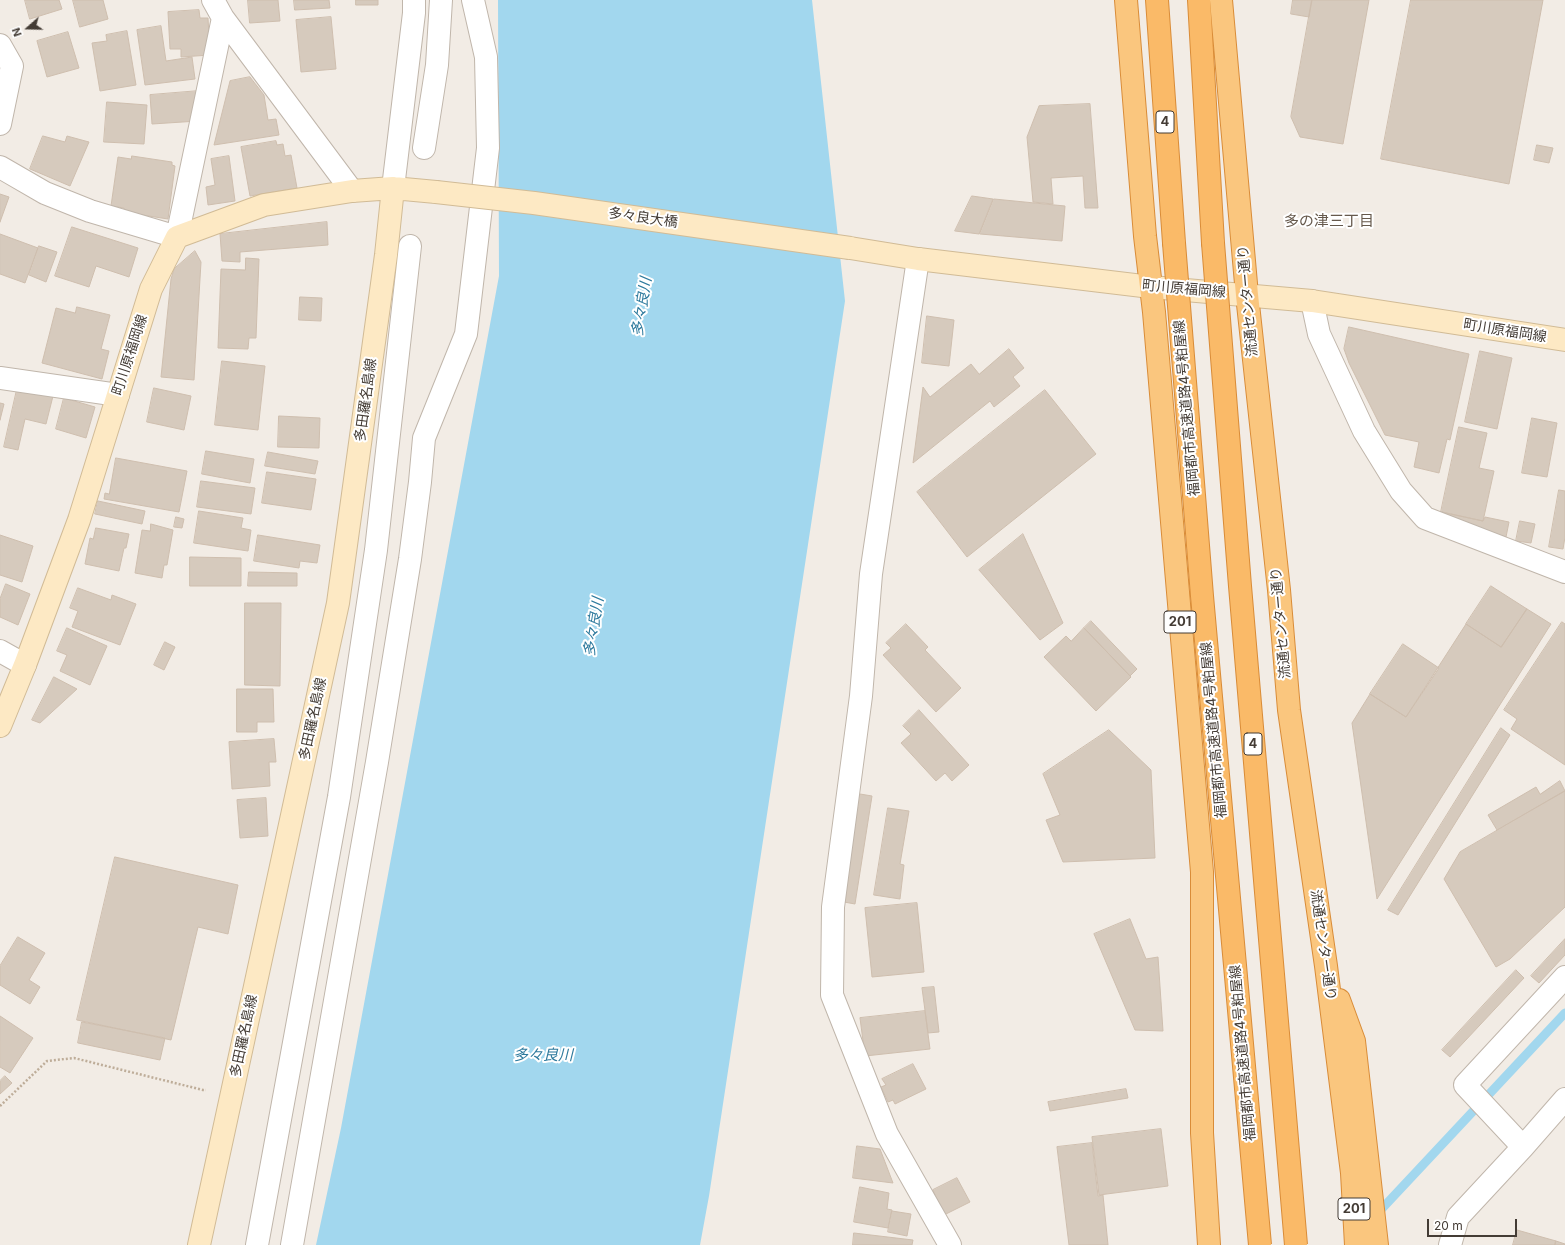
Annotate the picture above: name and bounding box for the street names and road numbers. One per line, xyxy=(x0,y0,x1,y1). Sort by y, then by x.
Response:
road number: 4 xyxy=(1156,111,1174,133)
street label: 多々良大橋 xyxy=(607,205,679,231)
street label: 流通センター通り xyxy=(1235,244,1261,358)
street label: 町川原福岡線 xyxy=(1141,277,1227,301)
street label: 町川原福岡線 xyxy=(109,312,151,398)
street label: 町川原福岡線 xyxy=(1462,316,1548,346)
street label: 福岡都市高速道路4号粕屋線 xyxy=(1171,319,1203,497)
street label: 多田羅名島線 xyxy=(352,357,380,443)
street label: 流通センター通り xyxy=(1268,566,1294,680)
road number: 201 xyxy=(1164,611,1196,633)
street label: 福岡都市高速道路4号粕屋線 xyxy=(1198,641,1230,819)
street label: 多田羅名島線 xyxy=(296,676,330,762)
road number: 4 xyxy=(1244,733,1262,755)
street label: 流通センター通り xyxy=(1307,888,1339,1002)
street label: 福岡都市高速道路4号粕屋線 xyxy=(1227,964,1259,1142)
street label: 多田羅名島線 xyxy=(227,993,261,1079)
road number: 201 xyxy=(1338,1198,1370,1220)

